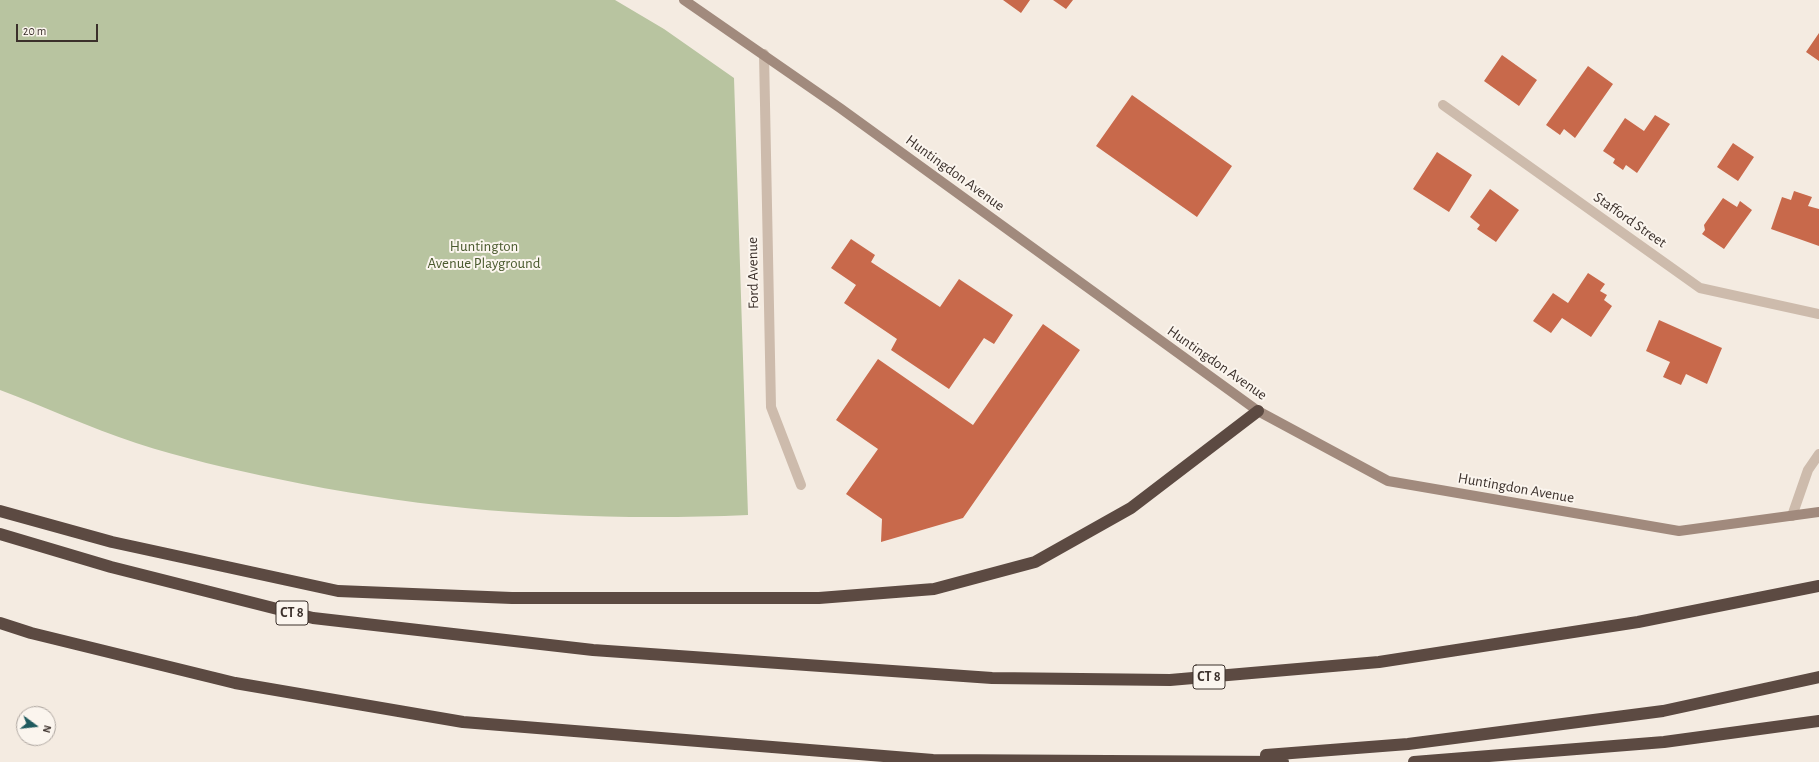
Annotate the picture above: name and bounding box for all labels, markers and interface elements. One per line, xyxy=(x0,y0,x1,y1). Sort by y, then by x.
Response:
scale bar xyxy=(18,16,100,42)
text: 20 m xyxy=(23,25,46,37)
street label: Huntingdon Avenue xyxy=(902,131,1008,215)
street label: Stafford Street xyxy=(1590,188,1670,252)
park label: Huntington Avenue Playground xyxy=(427,237,541,272)
street label: Ford Avenue xyxy=(743,237,763,309)
street label: Huntingdon Avenue xyxy=(1164,322,1270,404)
street label: Huntingdon Avenue xyxy=(1456,469,1576,507)
road number: CT 8 xyxy=(276,601,308,625)
road number: CT 8 xyxy=(1193,665,1225,689)
north arrow xyxy=(16,706,56,746)
text: N xyxy=(41,724,53,734)

